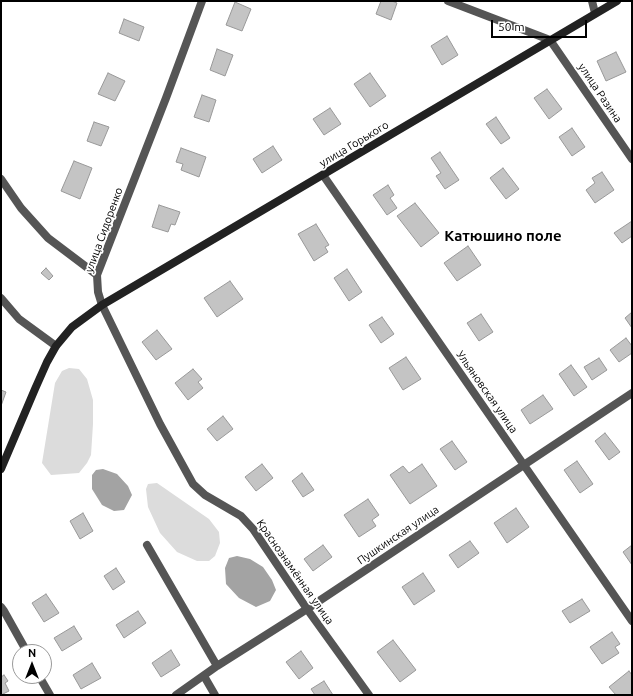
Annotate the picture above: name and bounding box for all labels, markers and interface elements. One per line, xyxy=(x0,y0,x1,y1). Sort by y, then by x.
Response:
scale bar xyxy=(493,12,589,38)
text: 50 m xyxy=(498,20,525,33)
street label: улица Разина xyxy=(575,61,625,125)
street label: улица Горького xyxy=(317,118,391,170)
street label: улица Сидоренко xyxy=(82,186,126,274)
district label: Катюшино поле xyxy=(444,227,562,245)
street label: Ульяновская улица xyxy=(454,348,520,436)
street label: Пушкинская улица xyxy=(355,503,441,567)
street label: Краснознамённая улица xyxy=(254,517,336,627)
north arrow xyxy=(12,644,52,684)
text: N xyxy=(28,647,36,659)

